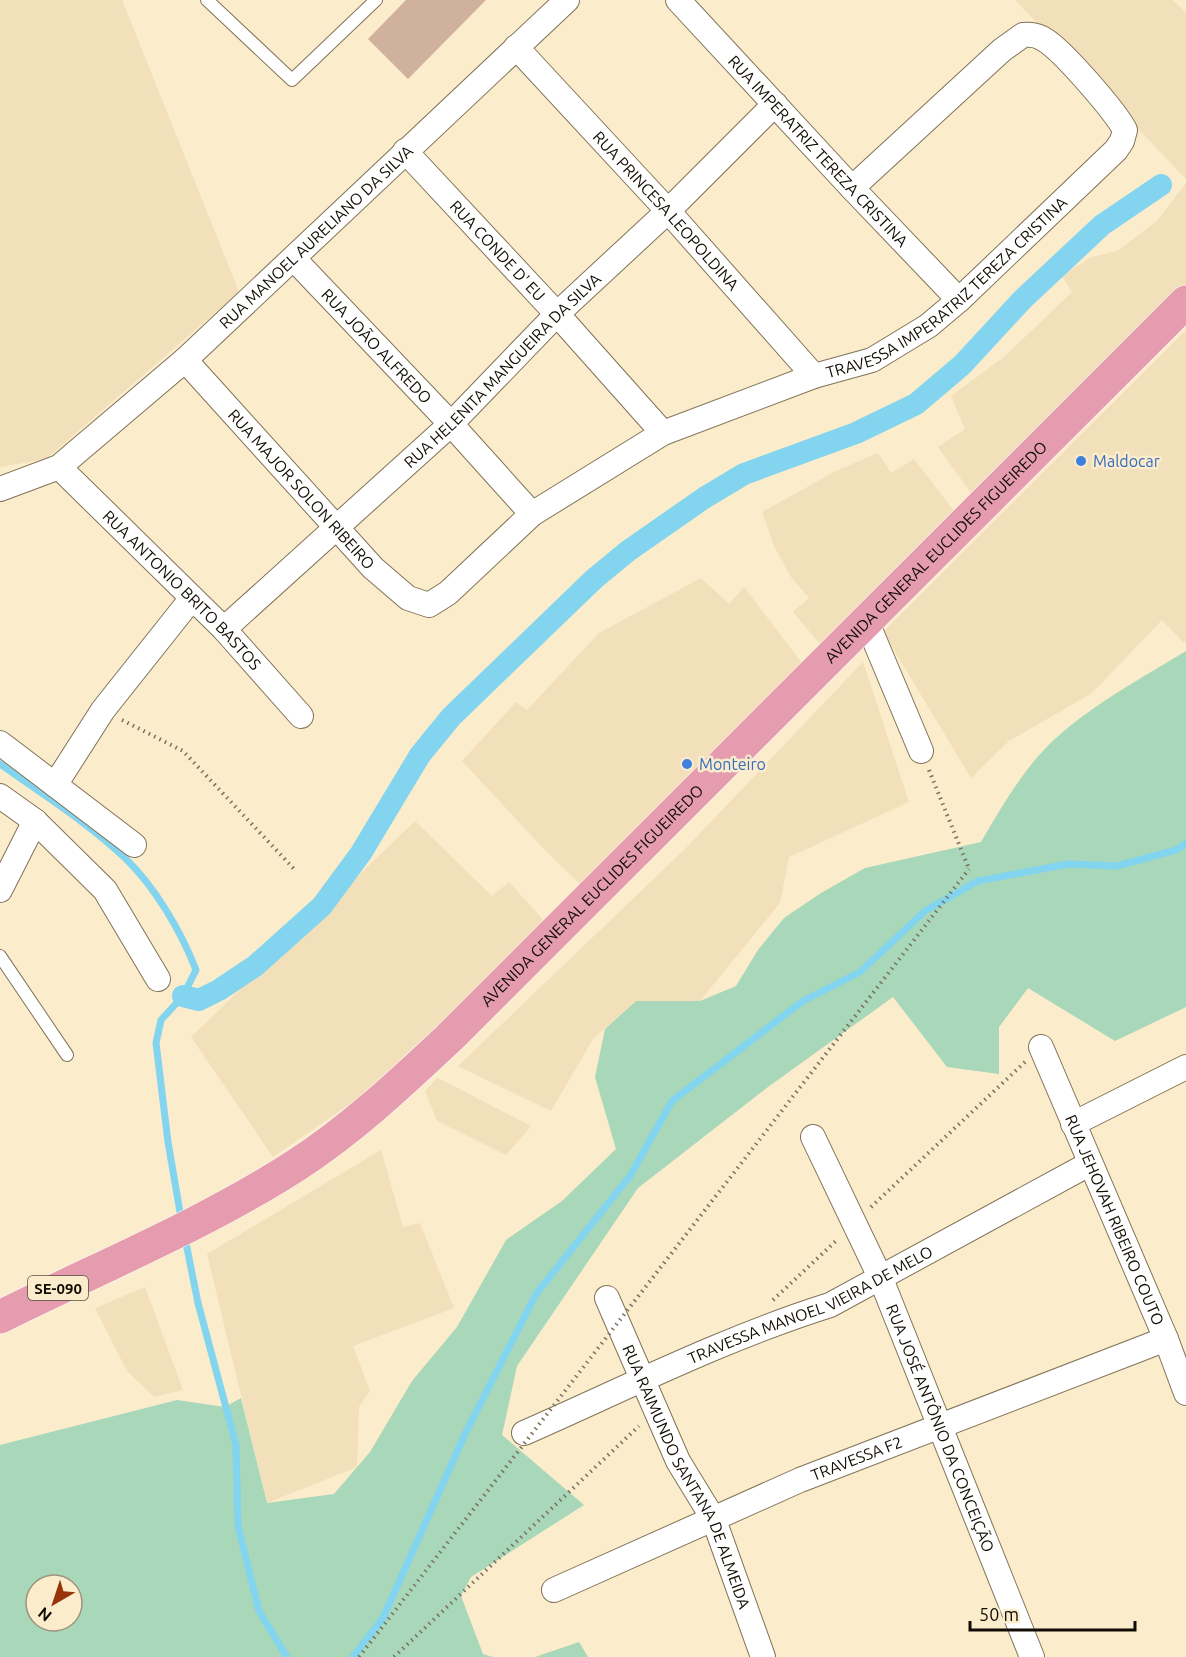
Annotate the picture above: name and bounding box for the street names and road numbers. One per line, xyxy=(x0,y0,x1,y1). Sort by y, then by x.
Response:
street label: RUA IMPERATRIZ TEREZA CRISTINA xyxy=(725,52,912,250)
street label: RUA PRINCESA LEOPOLDINA xyxy=(590,127,743,294)
street label: RUA MANOEL AURELIANO DA SILVA xyxy=(216,141,417,332)
street label: TRAVESSA IMPERATRIZ TEREZA CRISTINA xyxy=(824,193,1071,381)
street label: RUA CONDE D' EU xyxy=(447,196,549,304)
street label: RUA HELENITA MANGUEIRA DA SILVA xyxy=(400,269,605,471)
street label: RUA JOÃO ALFREDO xyxy=(318,285,435,407)
street label: RUA MAJOR SOLON RIBEIRO xyxy=(225,405,379,573)
street label: AVENIDA GENERAL EUCLIDES FIGUEIREDO xyxy=(821,437,1050,667)
street label: RUA ANTONIO BRITO BASTOS xyxy=(99,506,265,673)
street label: AVENIDA GENERAL EUCLIDES FIGUEIREDO xyxy=(477,781,707,1010)
street label: RUA JEHOVAH RIBEIRO COUTO xyxy=(1062,1112,1168,1328)
street label: TRAVESSA MANOEL VIEIRA DE MELO xyxy=(685,1242,936,1367)
road number: SE-090 xyxy=(28,1276,88,1300)
street label: RUA JOSÉ ANTÔNIO DA CONCEIÇÃO xyxy=(883,1302,998,1555)
street label: RUA RAIMUNDO SANTANA DE ALMEIDA xyxy=(619,1342,754,1612)
street label: TRAVESSA F2 xyxy=(808,1433,905,1484)

